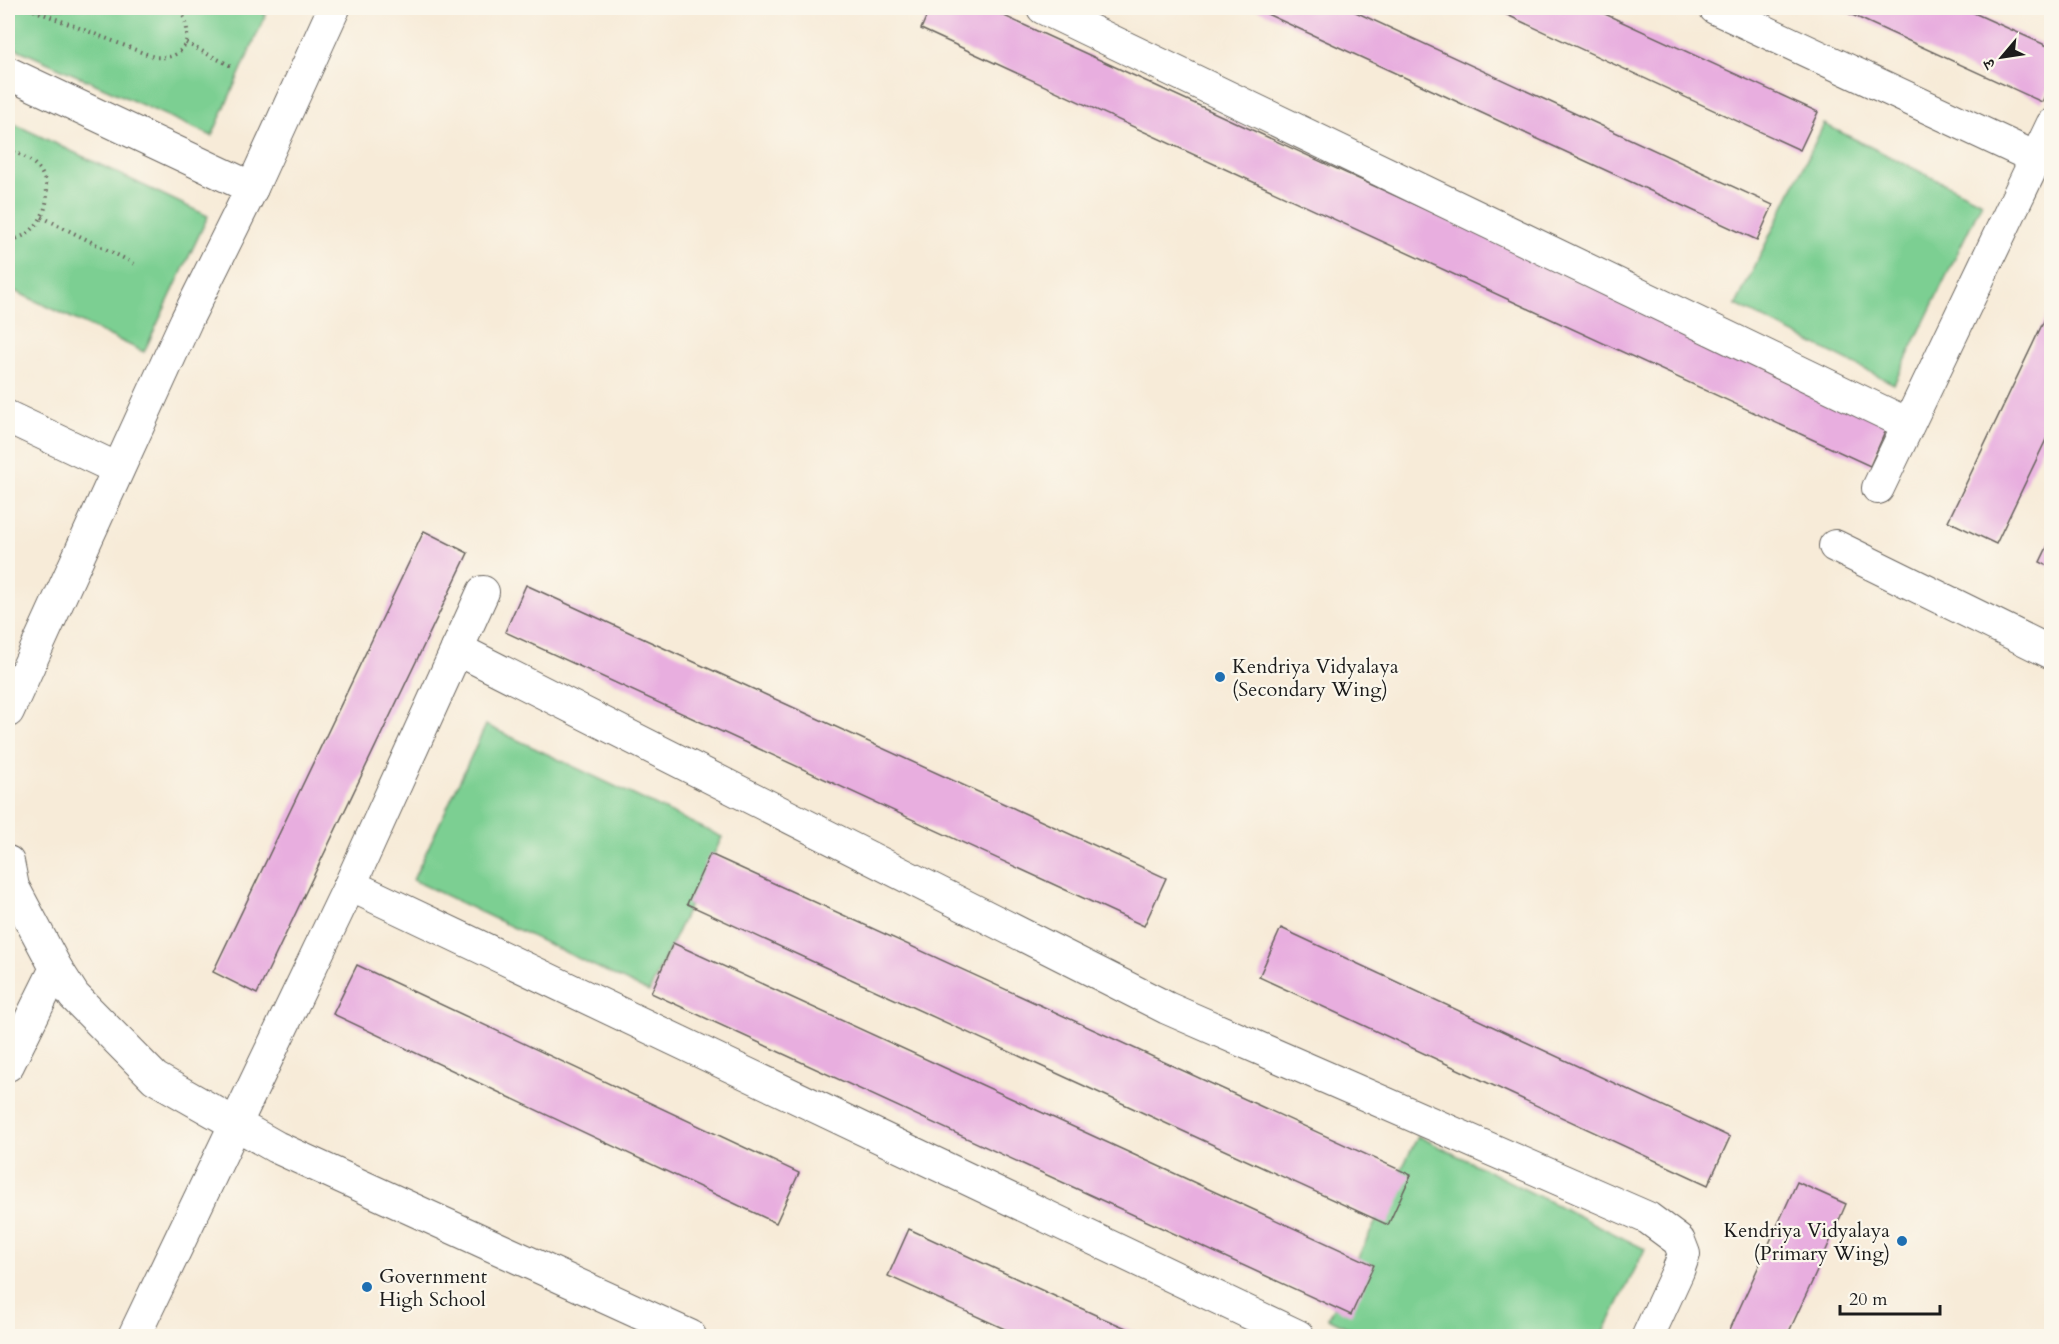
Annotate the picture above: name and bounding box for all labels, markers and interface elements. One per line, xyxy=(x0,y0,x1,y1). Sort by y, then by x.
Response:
north arrow xyxy=(1972,27,2032,87)
text: उ xyxy=(1977,53,2002,74)
place label: Kendriya Vidyalaya (Secondary Wing) xyxy=(1232,653,1399,703)
marker: Kendriya Vidyalaya (Secondary Wing) xyxy=(1213,670,1227,684)
place label: Kendriya Vidyalaya (Primary Wing) xyxy=(1723,1217,1890,1267)
marker: Kendriya Vidyalaya (Primary Wing) xyxy=(1895,1234,1909,1248)
place label: Government High School xyxy=(379,1263,488,1313)
scale bar xyxy=(1840,1278,1940,1316)
marker: Government High School xyxy=(360,1280,374,1294)
text: 20 m xyxy=(1849,1287,1888,1312)

